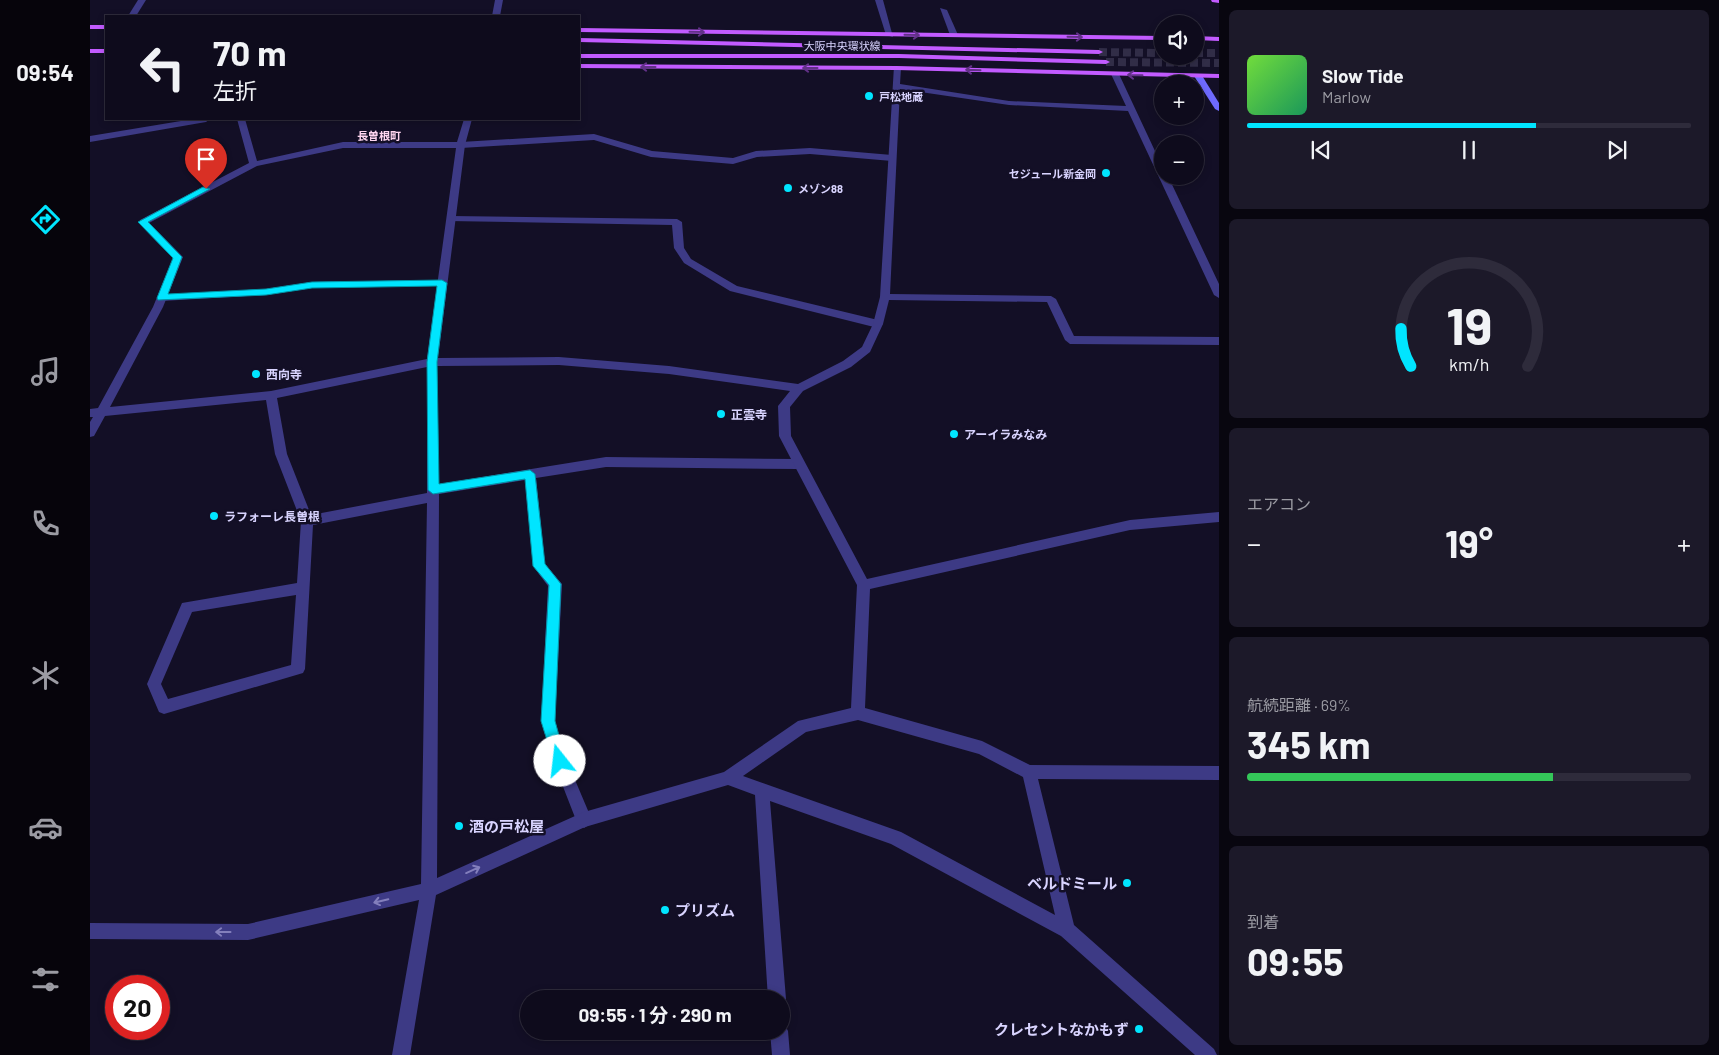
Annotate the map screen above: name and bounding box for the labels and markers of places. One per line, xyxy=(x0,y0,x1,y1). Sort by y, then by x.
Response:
marker: 戸松地蔵 xyxy=(863,90,875,102)
place label: 戸松地蔵 xyxy=(879,90,923,103)
pin xyxy=(185,138,227,189)
place label: セジュール新金岡 xyxy=(1009,167,1096,180)
marker: セジュール新金岡 xyxy=(1100,167,1112,179)
marker: メゾン88 xyxy=(782,182,794,194)
place label: メゾン88 xyxy=(798,182,843,195)
place label: 西向寺 xyxy=(266,367,302,381)
marker: 西向寺 xyxy=(250,368,262,380)
place label: 正雲寺 xyxy=(731,407,767,421)
marker: 正雲寺 xyxy=(715,408,727,420)
place label: アーイラみなみ xyxy=(964,427,1047,441)
marker: アーイラみなみ xyxy=(948,428,960,440)
place label: ラフォーレ長曽根 xyxy=(224,509,320,523)
marker: ラフォーレ長曽根 xyxy=(208,510,220,522)
place label: 酒の戸松屋 xyxy=(469,817,544,835)
marker: 酒の戸松屋 xyxy=(453,820,465,832)
place label: ベルドミール xyxy=(1027,874,1117,892)
marker: ベルドミール xyxy=(1121,877,1133,889)
place label: プリズム xyxy=(675,901,735,919)
marker: プリズム xyxy=(659,904,671,916)
place label: クレセントなかもず xyxy=(994,1020,1129,1038)
marker: クレセントなかもず xyxy=(1133,1023,1145,1035)

